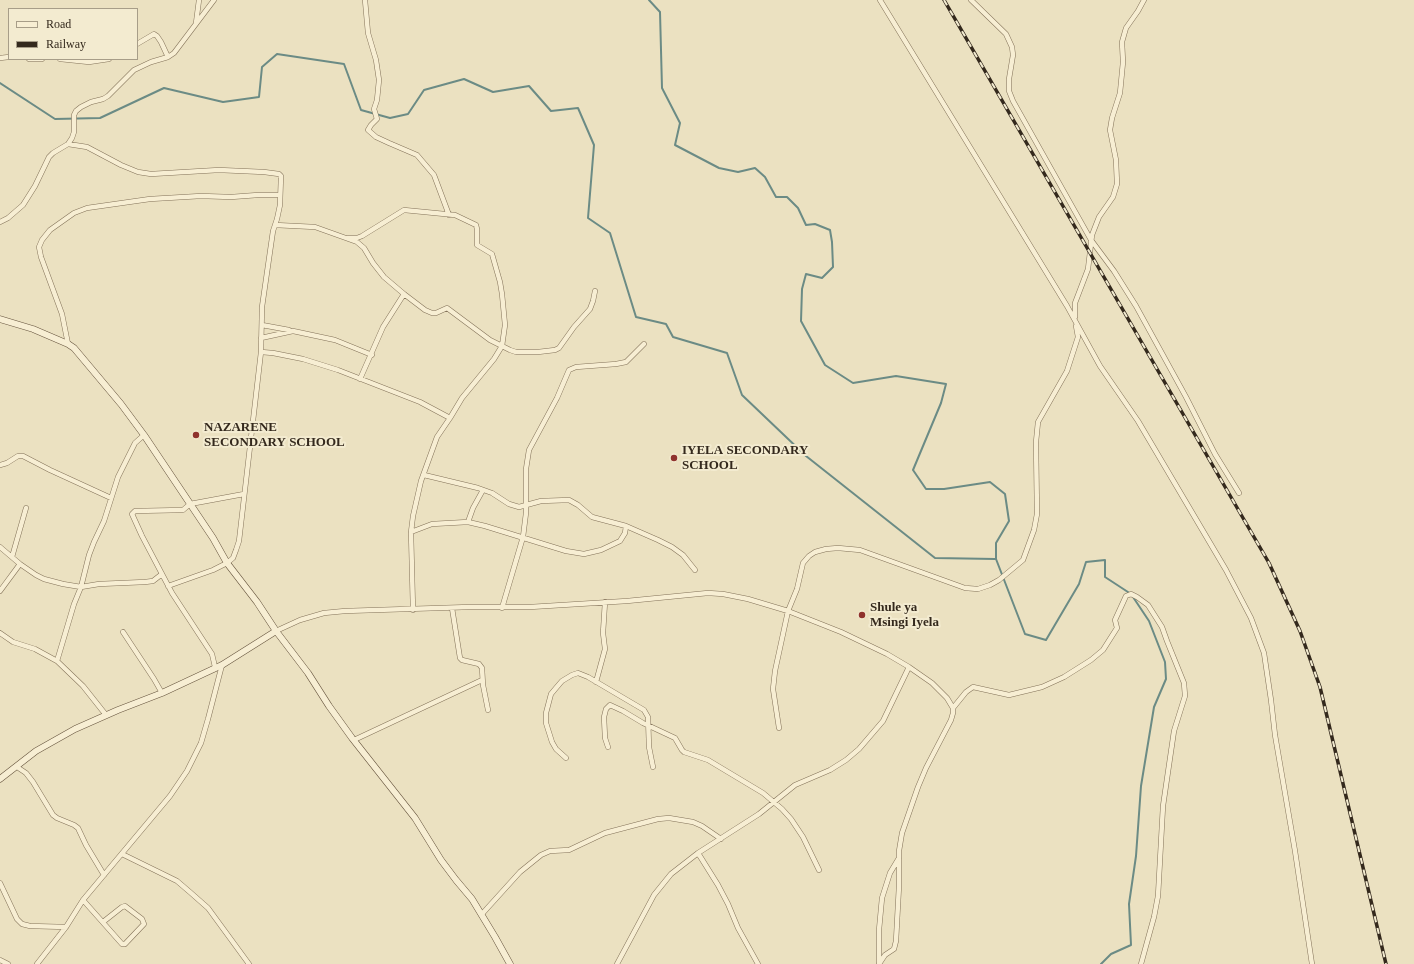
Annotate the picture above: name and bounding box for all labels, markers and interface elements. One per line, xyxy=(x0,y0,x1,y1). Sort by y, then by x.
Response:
legend xyxy=(8,8,138,60)
text: Road xyxy=(46,17,71,31)
text: Railway xyxy=(46,37,86,51)
place label: NAZARENE SECONDARY SCHOOL xyxy=(204,420,345,451)
marker: NAZARENE SECONDARY SCHOOL xyxy=(191,430,201,440)
place label: IYELA SECONDARY SCHOOL xyxy=(682,443,808,474)
marker: IYELA SECONDARY SCHOOL xyxy=(669,453,679,463)
place label: Shule ya Msingi Iyela xyxy=(870,600,939,631)
marker: Shule ya Msingi Iyela xyxy=(857,610,867,620)

